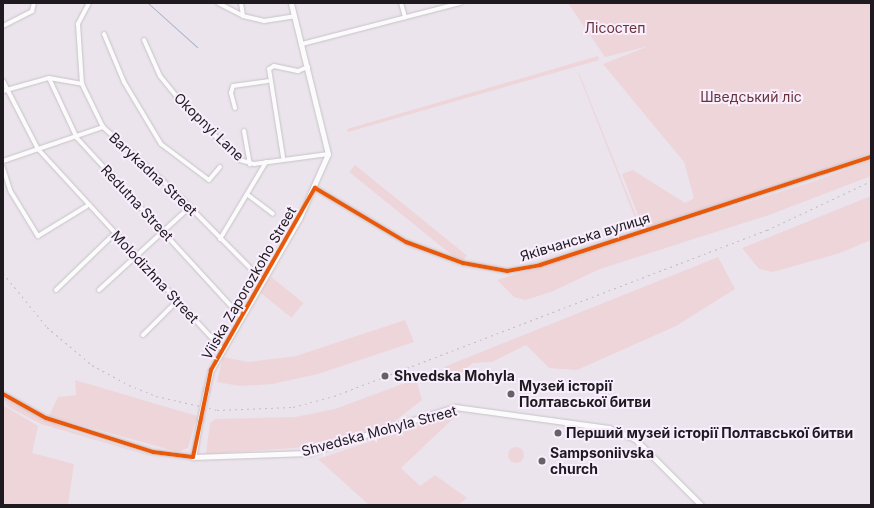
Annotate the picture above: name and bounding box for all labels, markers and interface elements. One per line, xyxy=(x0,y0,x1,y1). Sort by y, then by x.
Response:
park label: Лісостеп xyxy=(585,20,645,36)
park label: Шведський ліс xyxy=(700,89,802,105)
street label: Okopnyi Lane xyxy=(171,90,247,164)
street label: Barykadna Street xyxy=(106,129,200,219)
street label: Redutna Street xyxy=(97,161,177,245)
street label: Viiska Zaporozkoho Street xyxy=(198,204,300,362)
street label: Яківчанська вулиця xyxy=(518,209,652,265)
street label: Molodizhna Street xyxy=(108,227,202,327)
place label: Shvedska Mohyla xyxy=(394,368,515,384)
marker: Shvedska Mohyla xyxy=(379,370,391,382)
place label: Музей історії Полтавської битви xyxy=(519,378,651,410)
marker: Музей історії Полтавської битви xyxy=(506,389,516,399)
street label: Shvedska Mohyla Street xyxy=(300,402,458,460)
place label: Перший музей історії Полтавської битви xyxy=(566,425,853,441)
marker: Перший музей історії Полтавської битви xyxy=(553,428,563,438)
place label: Sampsoniivska church xyxy=(550,445,654,478)
marker: Sampsoniivska church xyxy=(537,456,547,466)

